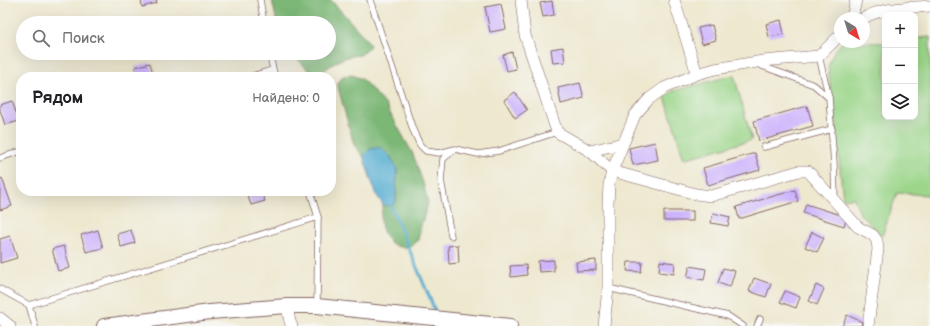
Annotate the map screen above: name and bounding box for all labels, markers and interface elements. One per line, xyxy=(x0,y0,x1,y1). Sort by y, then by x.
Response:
north arrow xyxy=(834,12,870,48)
map controls xyxy=(882,12,918,120)
button: + xyxy=(882,12,918,48)
search box xyxy=(16,16,336,60)
icon: search xyxy=(30,27,52,49)
text: Поиск xyxy=(62,29,105,48)
button: − xyxy=(882,48,918,84)
button: layers xyxy=(882,84,918,120)
text: Рядом xyxy=(32,88,83,108)
text: Найдено: 0 xyxy=(252,90,320,106)

